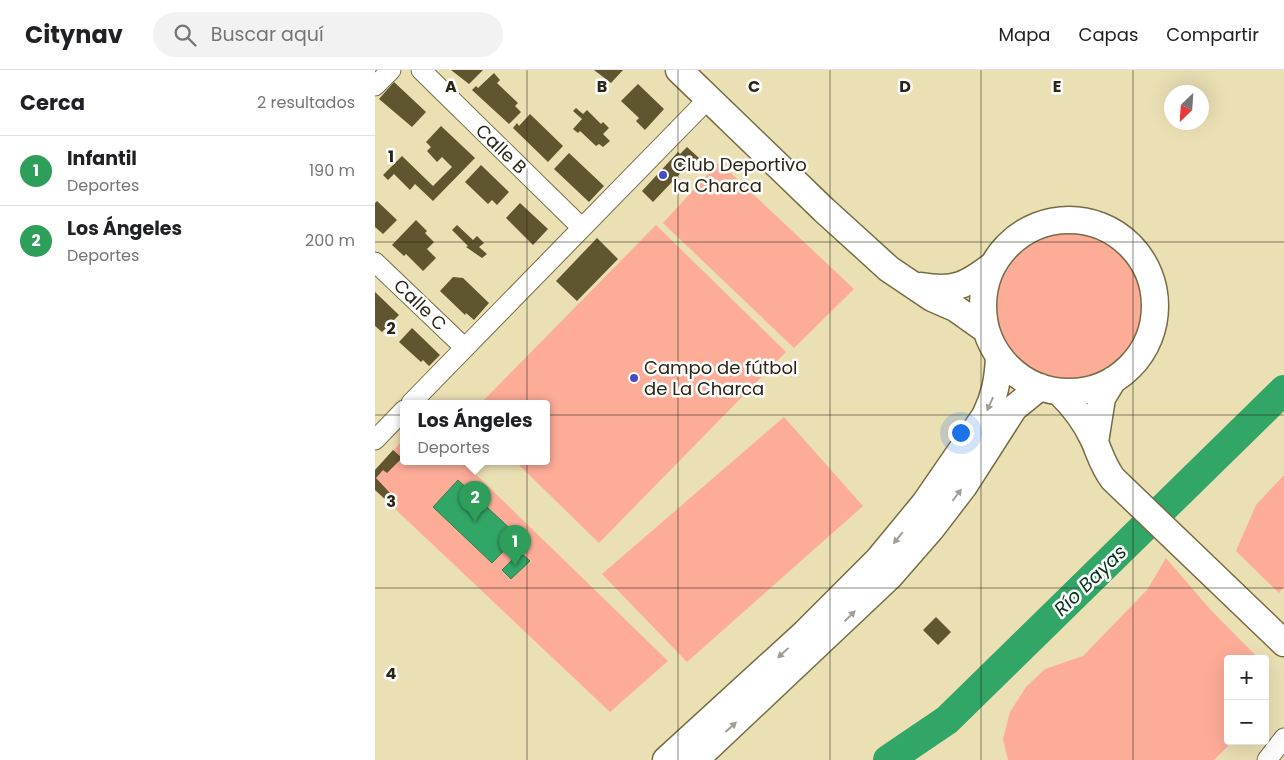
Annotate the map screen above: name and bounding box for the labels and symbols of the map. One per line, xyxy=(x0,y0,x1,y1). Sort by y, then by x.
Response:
text: A xyxy=(445,75,457,98)
text: B xyxy=(597,75,607,98)
text: C xyxy=(748,75,760,98)
text: D xyxy=(899,75,911,98)
text: E xyxy=(1053,75,1061,98)
north arrow xyxy=(1164,85,1209,130)
street label: Calle B xyxy=(470,118,532,179)
text: 1 xyxy=(388,145,394,168)
place label: Club Deportivo la Charca xyxy=(673,152,807,198)
marker: Club Deportivo la Charca xyxy=(657,169,669,181)
street label: Calle C xyxy=(388,273,452,336)
text: 2 xyxy=(386,317,396,340)
place label: Campo de fútbol de La Charca xyxy=(644,355,797,401)
marker: Campo de fútbol de La Charca xyxy=(628,372,640,384)
one-way arrow xyxy=(986,397,994,411)
your location xyxy=(948,420,974,446)
pin: 2 xyxy=(459,481,491,522)
one-way arrow xyxy=(952,488,962,502)
text: 3 xyxy=(386,490,396,513)
pin: 1 xyxy=(499,525,531,566)
one-way arrow xyxy=(892,531,903,544)
water label: Río Bayas xyxy=(1048,539,1133,622)
one-way arrow xyxy=(843,610,855,622)
one-way arrow xyxy=(778,647,790,659)
text: 4 xyxy=(386,662,397,685)
one-way arrow xyxy=(724,721,736,733)

